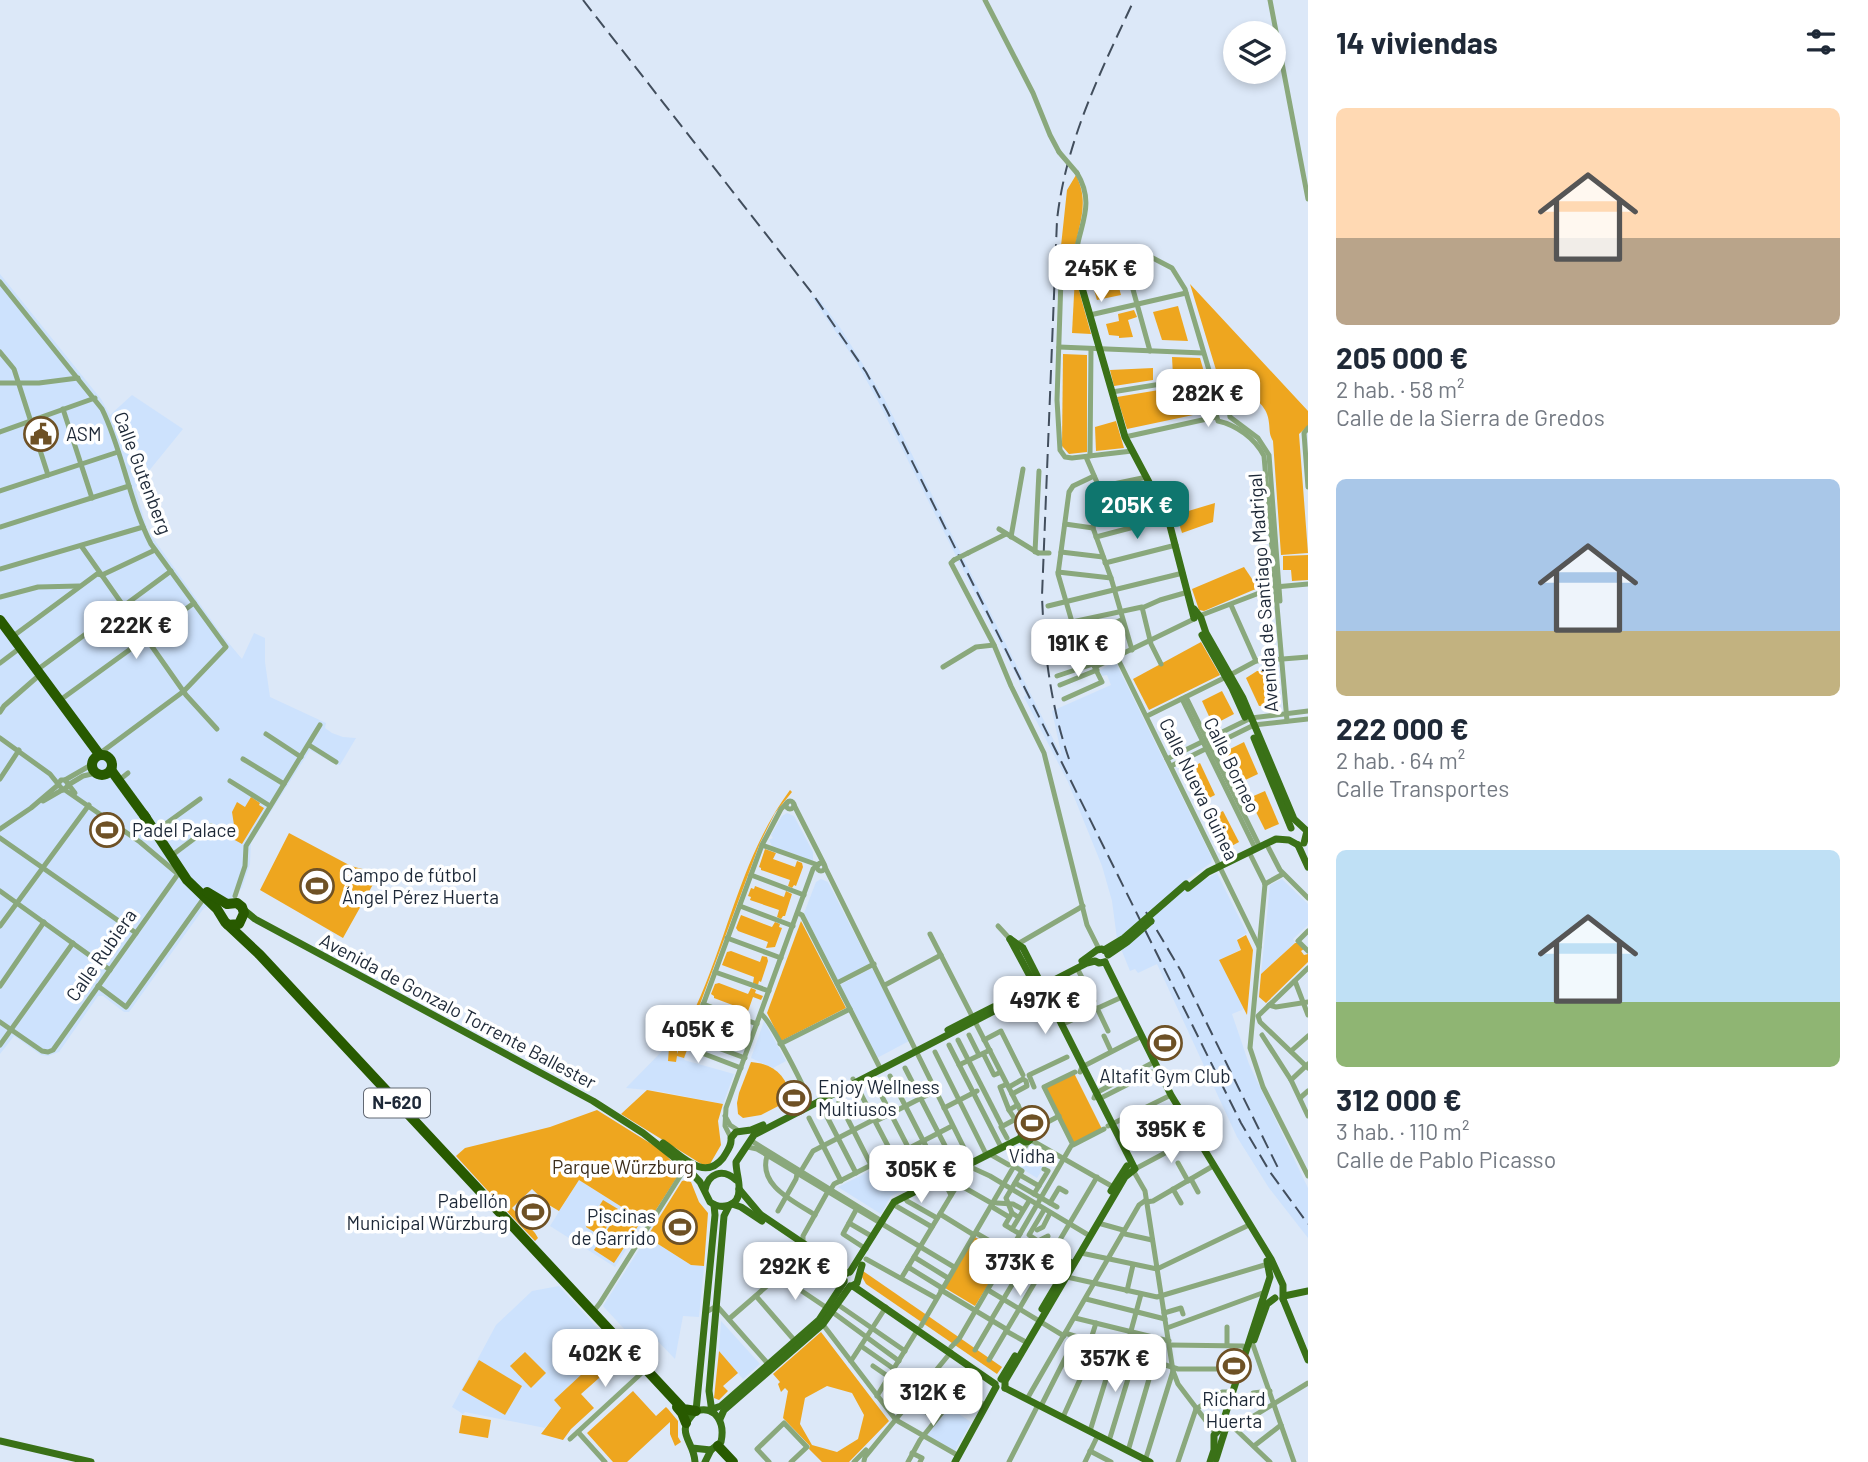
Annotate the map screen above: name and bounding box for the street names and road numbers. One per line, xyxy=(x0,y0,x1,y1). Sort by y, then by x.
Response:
street label: Calle Gutenberg xyxy=(109,408,177,538)
street label: Avenida de Santiago Madrigal xyxy=(1243,473,1282,713)
street label: Calle Borneo xyxy=(1199,713,1265,816)
street label: Calle Nueva Guinea xyxy=(1155,714,1244,864)
street label: Calle Rubiera xyxy=(60,904,141,1005)
street label: Avenida de Gonzalo Torrente Ballester xyxy=(316,928,600,1093)
road number: N-620 xyxy=(364,1088,430,1118)

